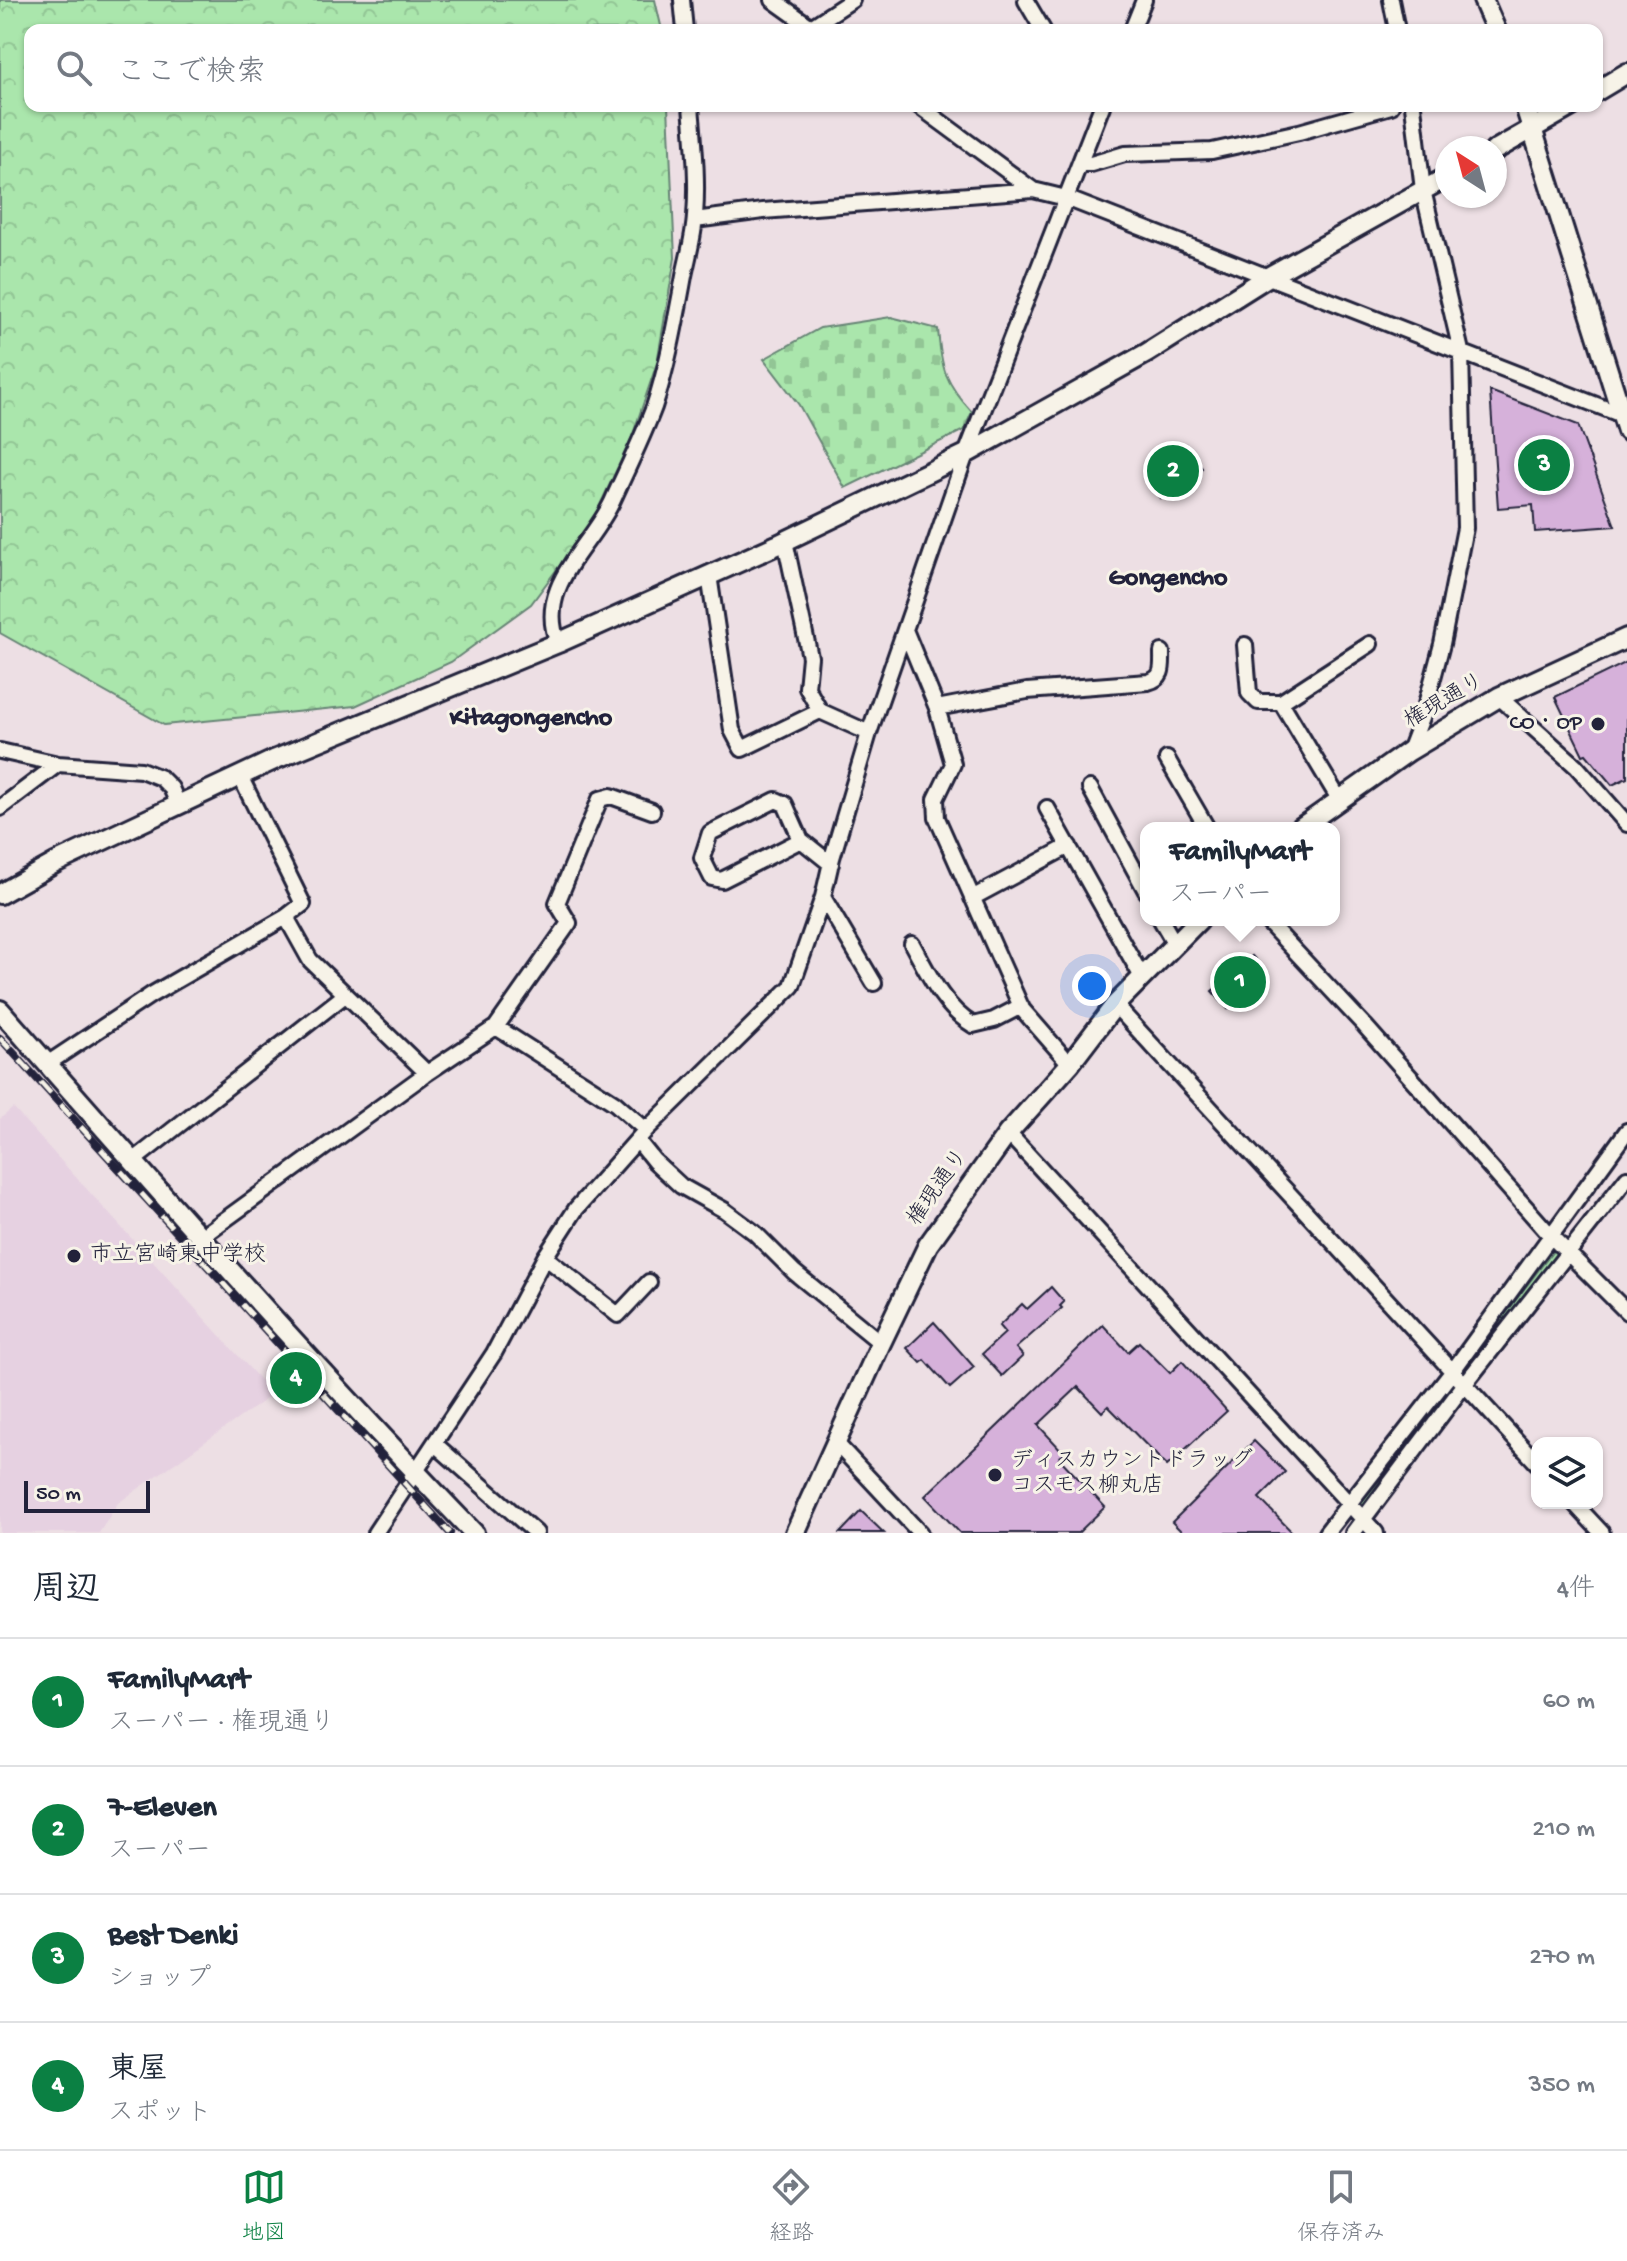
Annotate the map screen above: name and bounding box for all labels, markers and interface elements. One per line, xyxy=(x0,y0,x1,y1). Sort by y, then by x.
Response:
search box xyxy=(24,24,1603,112)
icon: search xyxy=(52,46,96,90)
text: ここで検索 xyxy=(116,57,266,92)
north arrow xyxy=(1435,136,1507,208)
pin: 3 xyxy=(1518,435,1570,495)
pin: 2 xyxy=(1147,441,1199,501)
district label: Gongencho xyxy=(1108,564,1228,595)
street label: 権現通り xyxy=(1400,668,1490,735)
district label: Kitagongencho xyxy=(449,704,613,735)
place label: CO・OP xyxy=(1509,711,1583,737)
marker: CO・OP xyxy=(1589,715,1607,733)
popup xyxy=(1140,822,1340,926)
text: FamilyMart xyxy=(1169,836,1311,871)
text: スーパー xyxy=(1169,881,1272,912)
pin: 1 xyxy=(1214,952,1266,1012)
your location xyxy=(1072,966,1112,1006)
street label: 権現通り xyxy=(902,1144,975,1232)
place label: 市立宮崎東中学校 xyxy=(90,1241,266,1269)
marker: 市立宮崎東中学校 xyxy=(65,1247,83,1265)
pin: 4 xyxy=(270,1348,322,1408)
map controls xyxy=(1531,1437,1603,1509)
button: layers xyxy=(1531,1437,1603,1509)
place label: ディスカウントドラッグ コスモス柳丸店 xyxy=(1011,1448,1253,1500)
marker: ディスカウントドラッグ コスモス柳丸店 xyxy=(986,1466,1004,1484)
scale bar xyxy=(24,1477,150,1513)
text: 50 m xyxy=(36,1482,81,1508)
text: 周辺 xyxy=(32,1572,100,1612)
text: 4件 xyxy=(1557,1575,1595,1606)
text: FamilyMart xyxy=(108,1664,250,1699)
text: 1 xyxy=(53,1687,63,1718)
text: 60 m xyxy=(1542,1687,1595,1718)
text: スーパー · 権現通り xyxy=(108,1709,335,1740)
text: 7-Eleven xyxy=(108,1792,217,1827)
text: 2 xyxy=(52,1815,64,1846)
text: 210 m xyxy=(1532,1815,1595,1846)
text: スーパー xyxy=(108,1837,211,1868)
text: Best Denki xyxy=(108,1920,238,1955)
text: 3 xyxy=(51,1943,65,1974)
text: 270 m xyxy=(1529,1943,1595,1974)
text: ショップ xyxy=(108,1965,211,1996)
text: 東屋 xyxy=(108,2054,168,2089)
text: 4 xyxy=(52,2071,64,2102)
text: 350 m xyxy=(1528,2071,1595,2102)
text: スポット xyxy=(108,2099,212,2130)
tab: 地図 xyxy=(242,2165,286,2248)
tab: 経路 xyxy=(769,2165,813,2248)
tab: 保存済み xyxy=(1297,2165,1385,2248)

